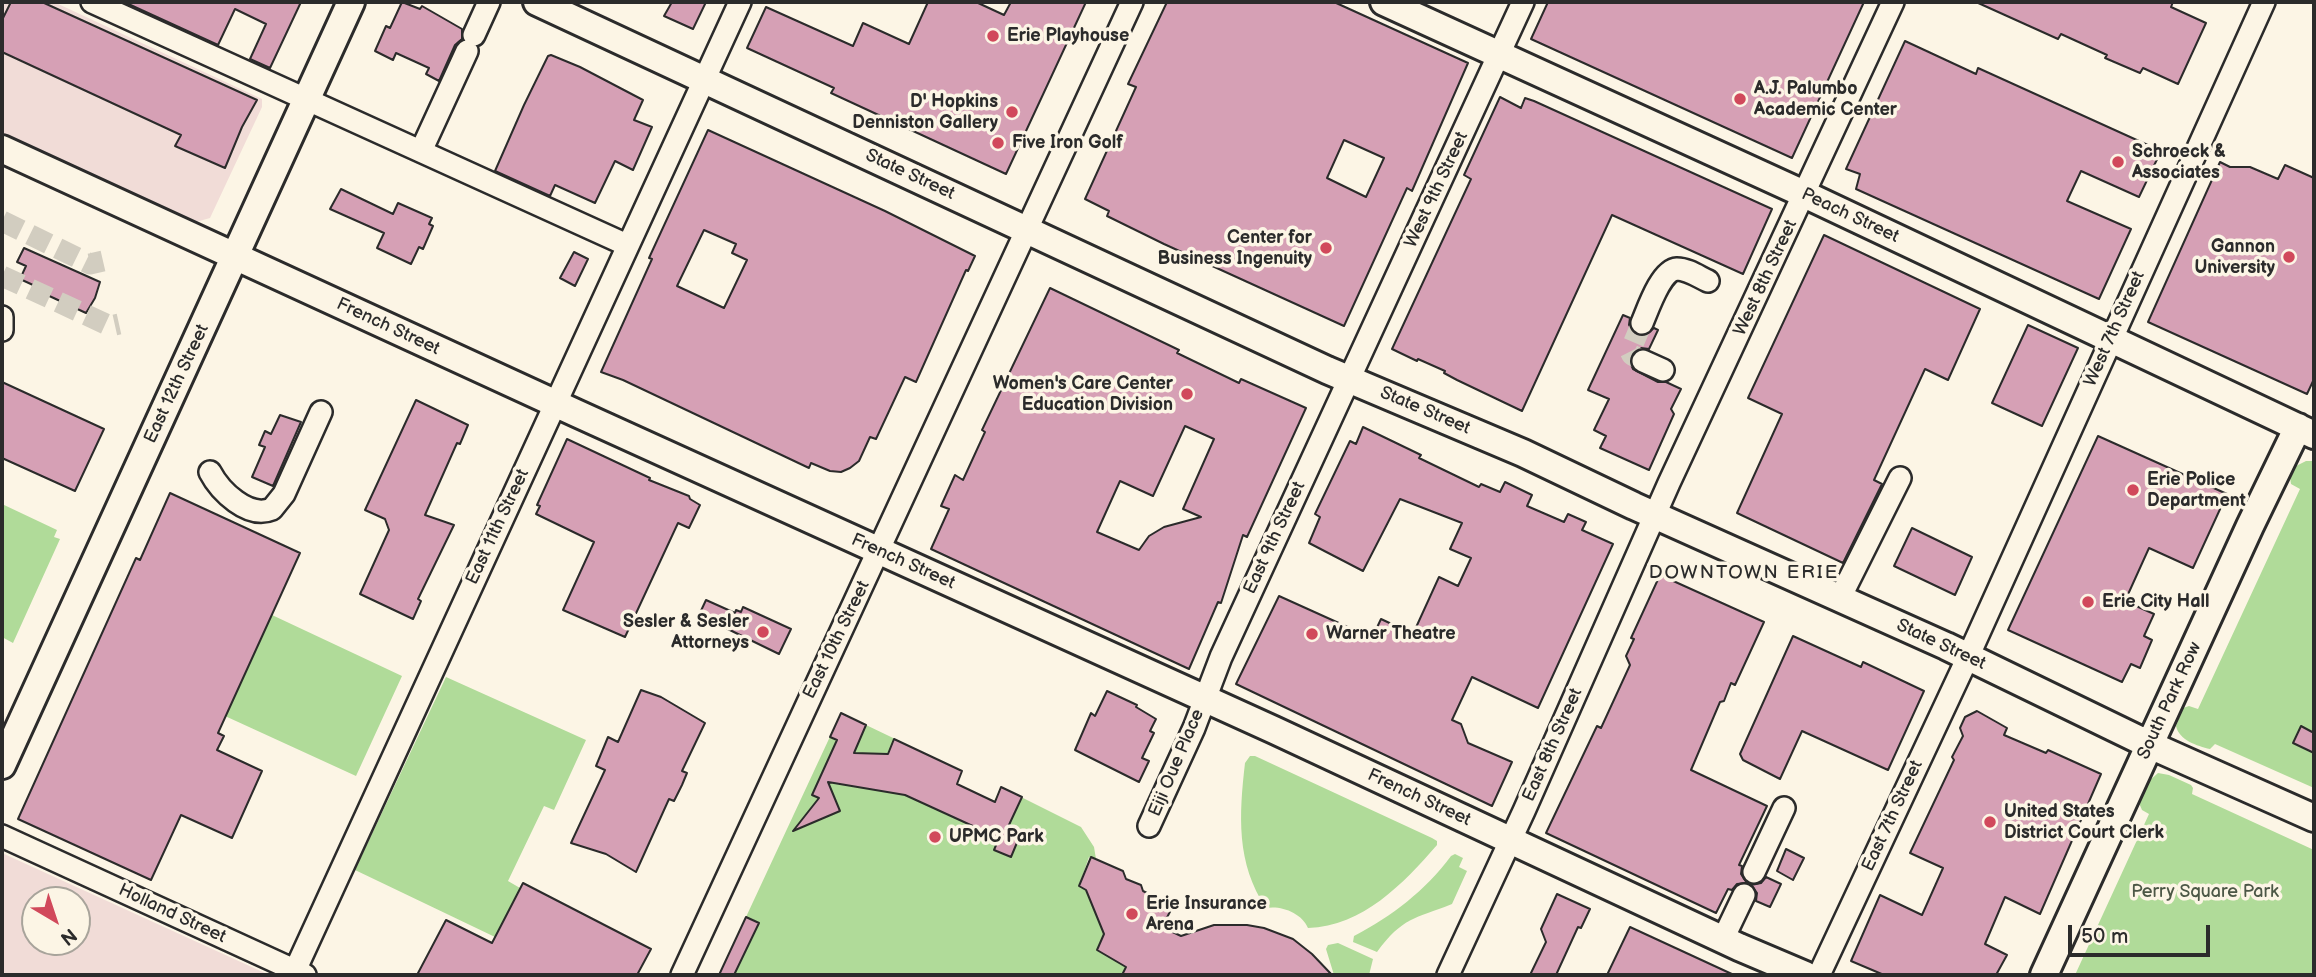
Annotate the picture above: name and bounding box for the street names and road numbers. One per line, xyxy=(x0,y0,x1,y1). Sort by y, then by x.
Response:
street label: West 9th Street xyxy=(1401,129,1473,251)
street label: State Street xyxy=(862,145,958,205)
street label: Peach Street xyxy=(1798,184,1902,248)
street label: West 8th Street xyxy=(1730,217,1802,339)
street label: West 7th Street xyxy=(2080,268,2150,390)
street label: French Street xyxy=(333,294,443,360)
street label: East 12th Street xyxy=(140,321,214,447)
street label: State Street xyxy=(1377,382,1473,440)
street label: East 11th Street xyxy=(462,466,534,588)
street label: East 9th Street xyxy=(1240,478,1310,598)
street label: French Street xyxy=(848,529,958,595)
street label: East 10th Street xyxy=(799,577,875,703)
street label: State Street xyxy=(1893,615,1989,675)
street label: South Park Row xyxy=(2133,639,2207,763)
street label: East 8th Street xyxy=(1518,685,1588,805)
street label: Eiji Oue Place xyxy=(1145,706,1209,820)
street label: East 7th Street xyxy=(1858,757,1928,875)
street label: French Street xyxy=(1364,765,1474,831)
street label: Holland Street xyxy=(115,880,229,948)

